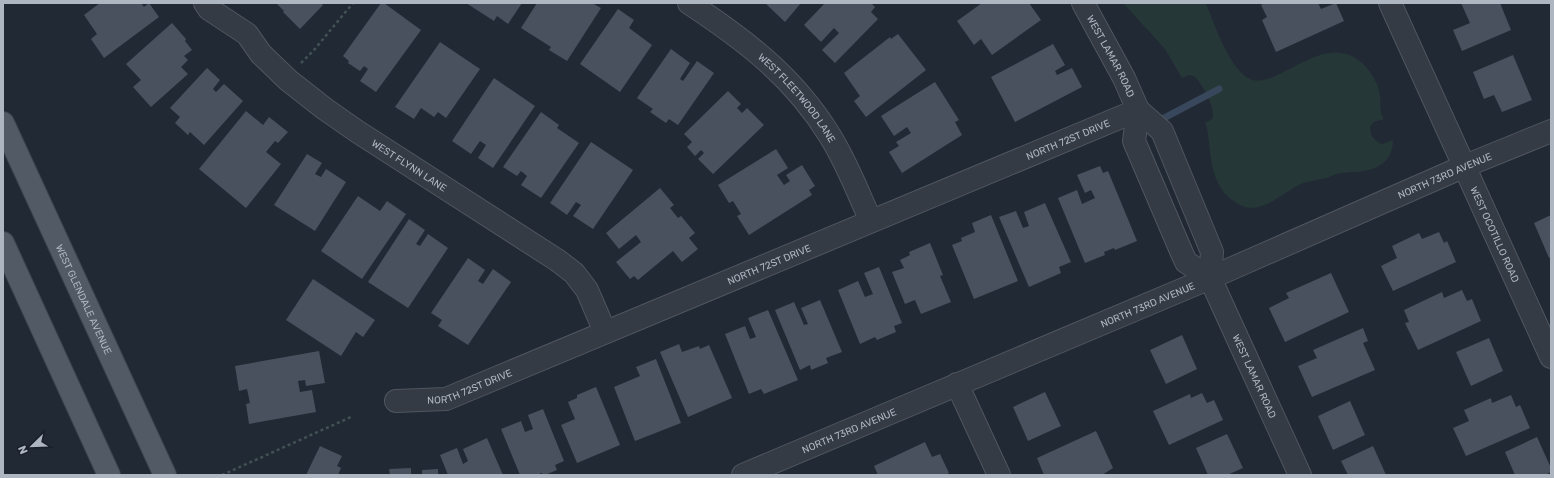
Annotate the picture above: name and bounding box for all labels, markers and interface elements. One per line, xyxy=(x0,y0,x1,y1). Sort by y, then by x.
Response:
street label: WEST LAMAR ROAD xyxy=(1084,13,1137,99)
street label: WEST FLEETWOOD LANE xyxy=(755,51,838,145)
street label: NORTH 72ST DRIVE xyxy=(1025,117,1112,163)
street label: WEST FLYNN LANE xyxy=(369,137,449,194)
street label: NORTH 73RD AVENUE xyxy=(1396,151,1494,202)
street label: WEST OCOTILLO ROAD xyxy=(1467,185,1521,285)
street label: NORTH 72ST DRIVE xyxy=(726,242,813,288)
street label: WEST GLENDALE AVENUE xyxy=(53,243,114,357)
street label: NORTH 73RD AVENUE xyxy=(1099,280,1197,331)
street label: WEST LAMAR ROAD xyxy=(1229,332,1278,420)
street label: NORTH 72ST DRIVE xyxy=(427,367,514,407)
street label: NORTH 73RD AVENUE xyxy=(800,406,898,456)
north arrow xyxy=(12,426,52,466)
text: N xyxy=(16,443,31,456)

